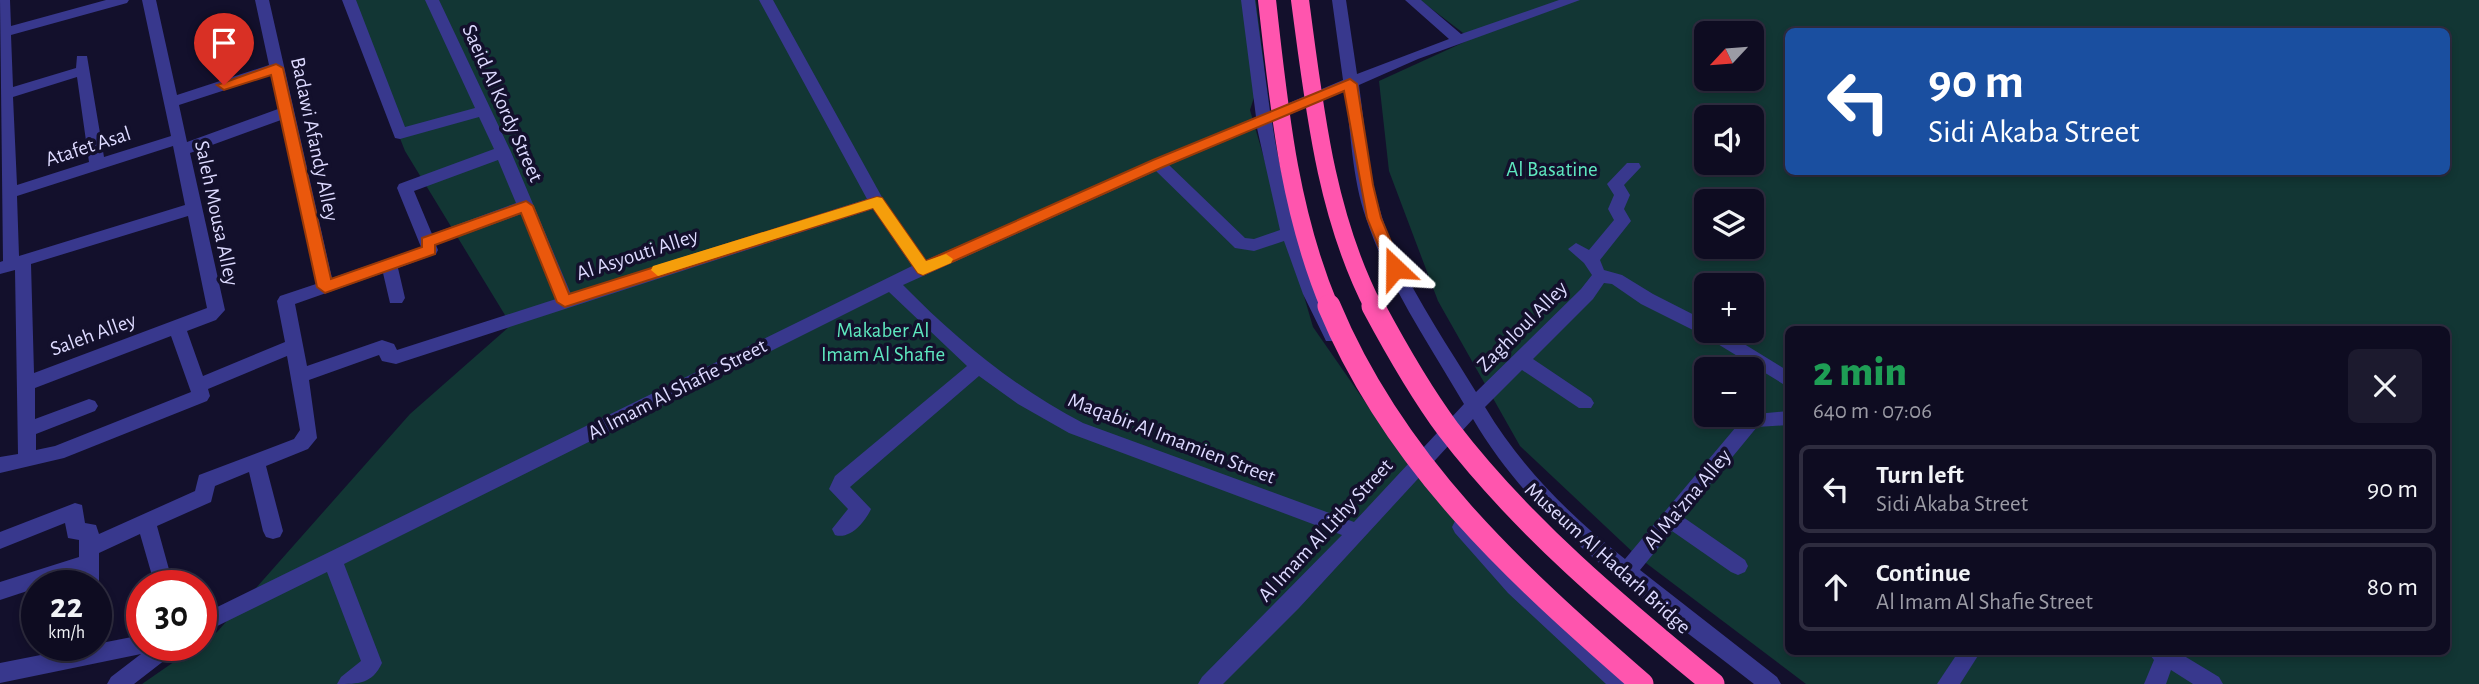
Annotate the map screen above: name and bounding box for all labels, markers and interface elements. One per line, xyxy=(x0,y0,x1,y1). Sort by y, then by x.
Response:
pin xyxy=(194,13,254,85)
street label: Saeid Al Kordy Street xyxy=(458,21,547,185)
north arrow xyxy=(1694,21,1764,91)
map controls xyxy=(1694,21,1764,427)
icon: arrive xyxy=(205,24,243,62)
street label: Badawi Afandy Alley xyxy=(287,55,342,223)
icon: left xyxy=(1813,56,1904,147)
text: 90 m xyxy=(1928,58,2024,107)
button: sound xyxy=(1694,105,1764,175)
text: Sidi Akaba Street xyxy=(1928,116,2140,148)
street label: Atafet Asal xyxy=(43,123,134,170)
street label: Saleh Mousa Alley xyxy=(191,139,242,288)
park label: Al Basatine xyxy=(1506,159,1598,180)
button: layers xyxy=(1694,189,1764,259)
street label: Al Asyouti Alley xyxy=(574,225,701,284)
position arrow xyxy=(1358,231,1432,305)
button: + xyxy=(1694,273,1764,343)
street label: Zaghloul Alley xyxy=(1473,277,1572,375)
street label: Saleh Alley xyxy=(47,309,139,360)
park label: Makaber Al Imam Al Shafie xyxy=(821,320,945,365)
street label: Al Imam Al Shafie Street xyxy=(584,335,770,444)
button: close xyxy=(2348,349,2422,423)
text: 2 min xyxy=(1813,351,1907,393)
button: − xyxy=(1694,357,1764,427)
street label: Maqabir Al Imamien Street xyxy=(1065,389,1279,488)
text: 640 m · 07:06 xyxy=(1813,400,1932,423)
street label: Al Ma'zna Alley xyxy=(1640,445,1735,553)
street label: Al Imam Al Lithy Street xyxy=(1254,455,1397,606)
text: Turn left xyxy=(1876,462,1964,488)
icon: left xyxy=(1817,470,1855,508)
text: 90 m xyxy=(2367,476,2418,502)
street label: Museum Al Hadarh Bridge xyxy=(1521,479,1694,638)
text: Sidi Akaba Street xyxy=(1876,493,2028,516)
text: Continue xyxy=(1876,560,1971,586)
icon: ahead xyxy=(1817,568,1855,606)
speed limit sign: 30 xyxy=(126,570,217,661)
text: 80 m xyxy=(2367,574,2418,600)
text: 22 xyxy=(50,589,83,624)
text: Al Imam Al Shafie Street xyxy=(1876,591,2093,614)
text: km/h xyxy=(48,624,85,642)

